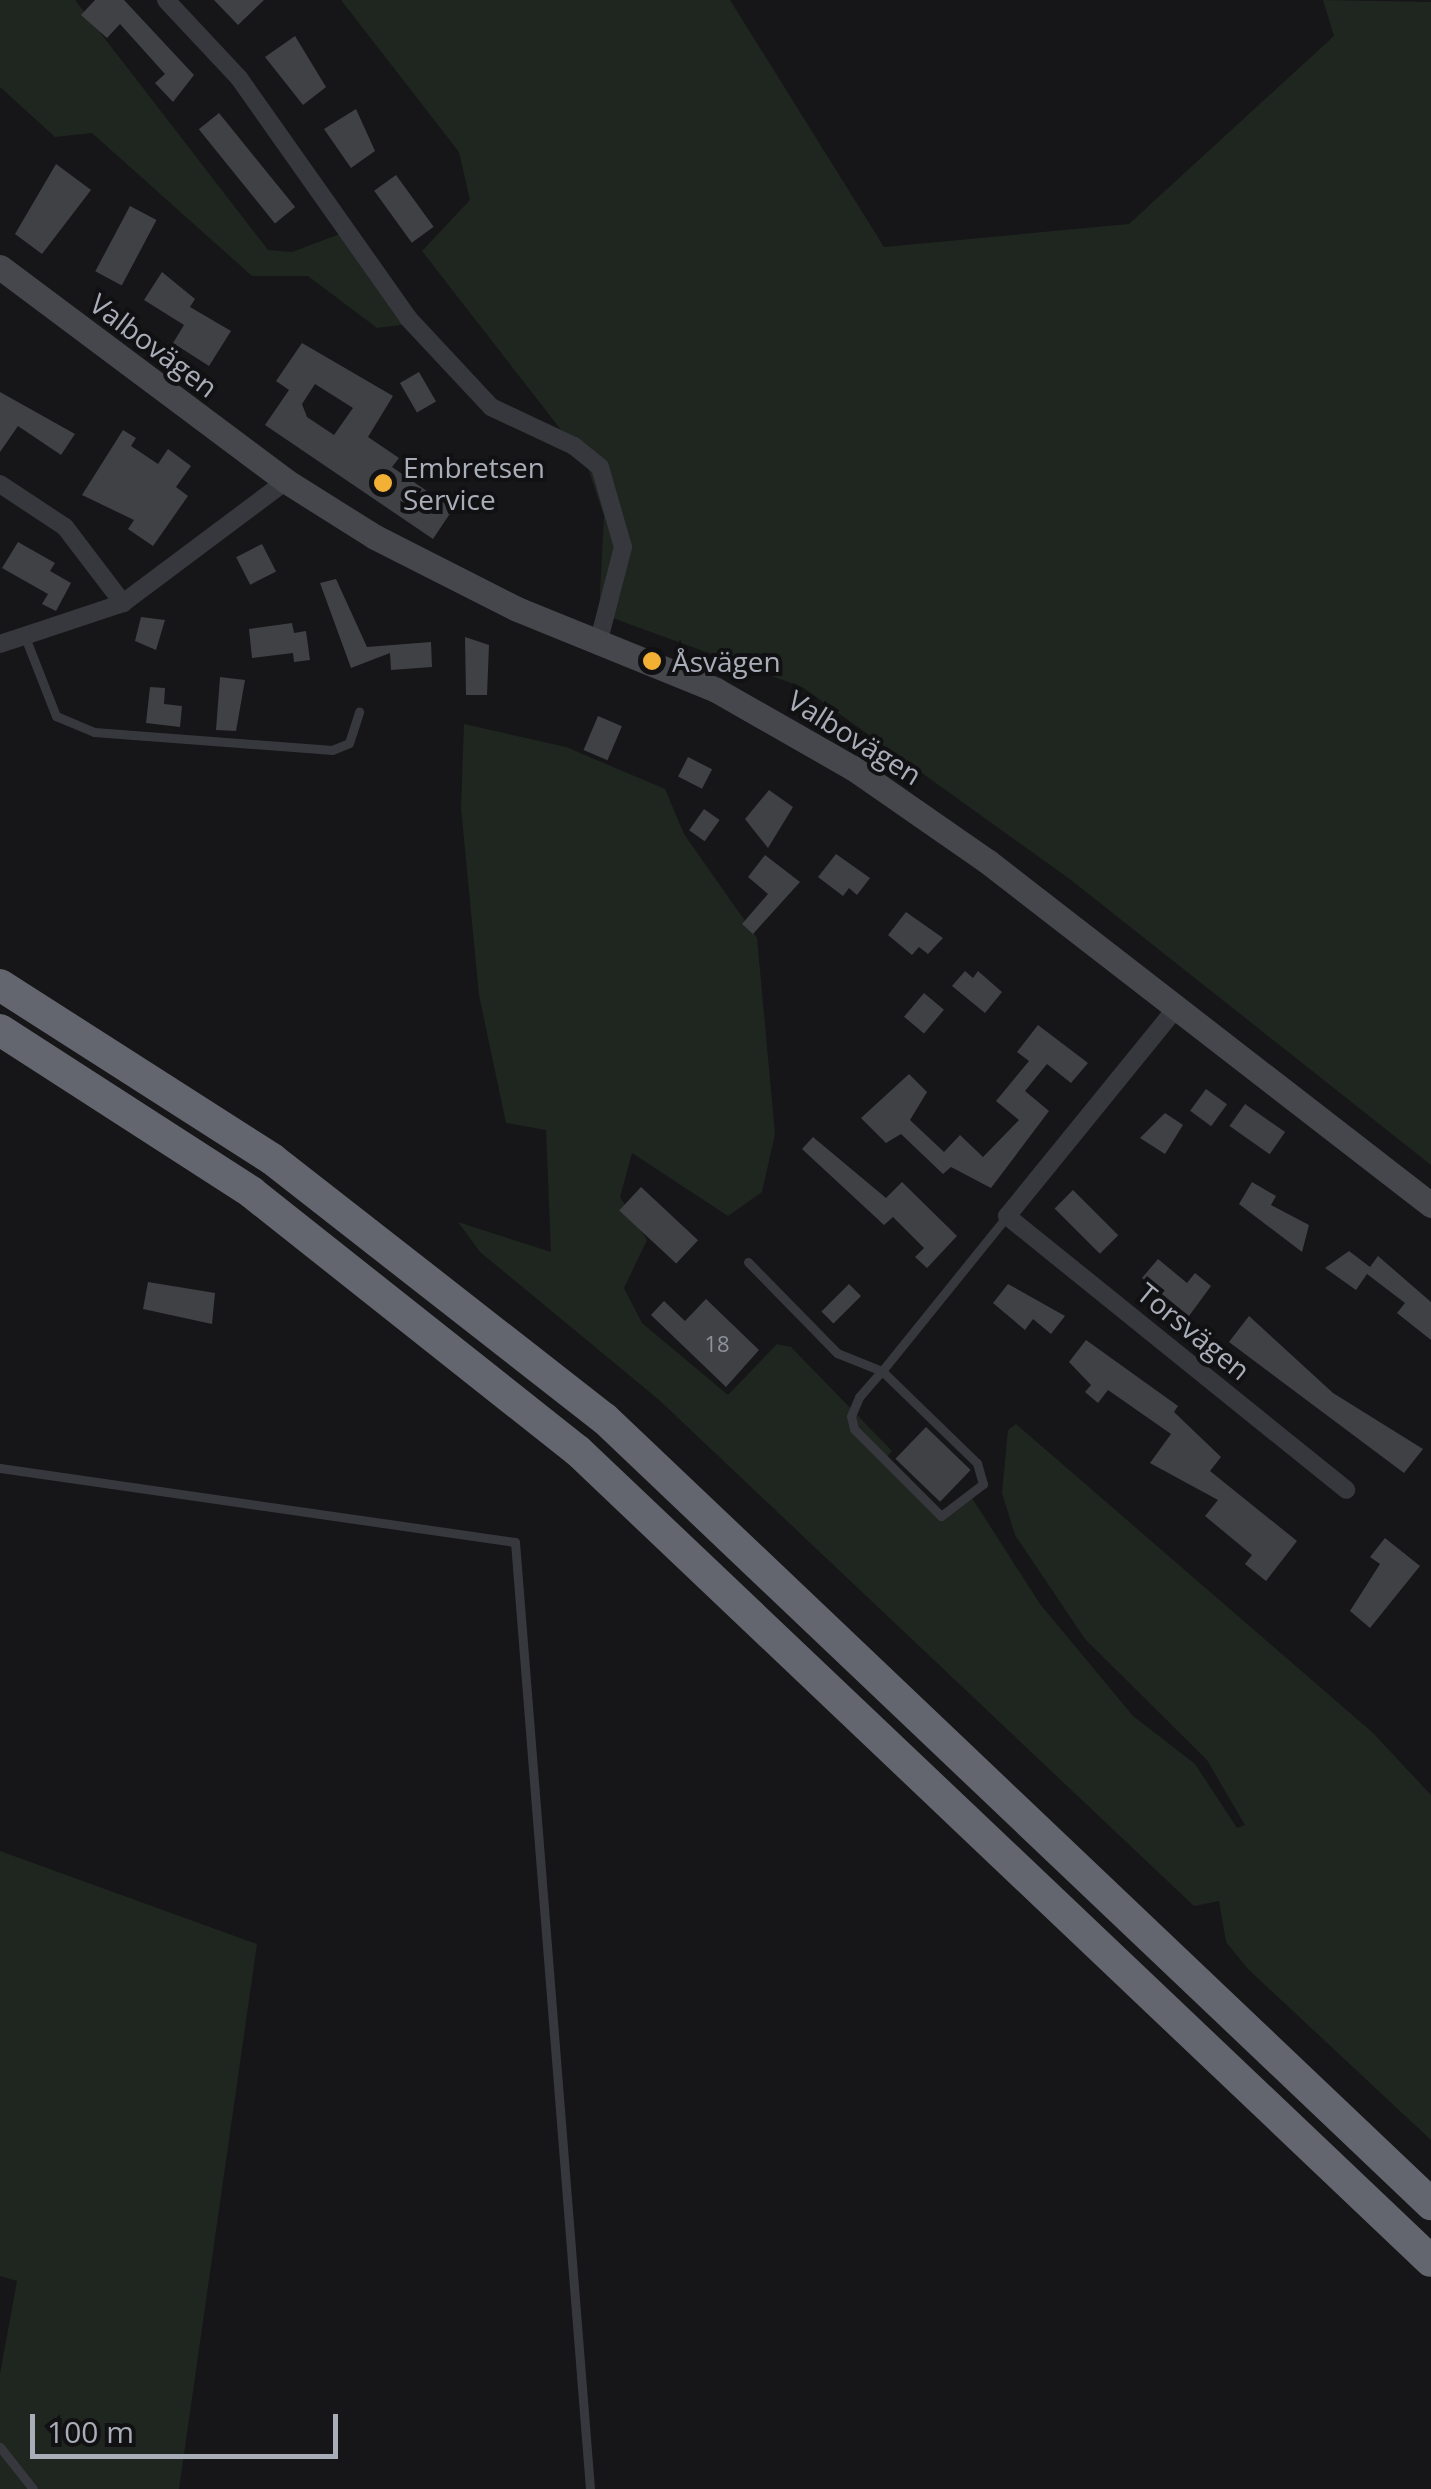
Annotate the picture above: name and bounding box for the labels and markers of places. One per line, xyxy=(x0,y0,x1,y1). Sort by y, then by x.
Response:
place label: Embretsen Service xyxy=(403,450,545,516)
marker: Embretsen Service xyxy=(372,472,394,494)
place label: Åsvägen xyxy=(672,644,781,678)
marker: Åsvägen xyxy=(641,650,663,672)

